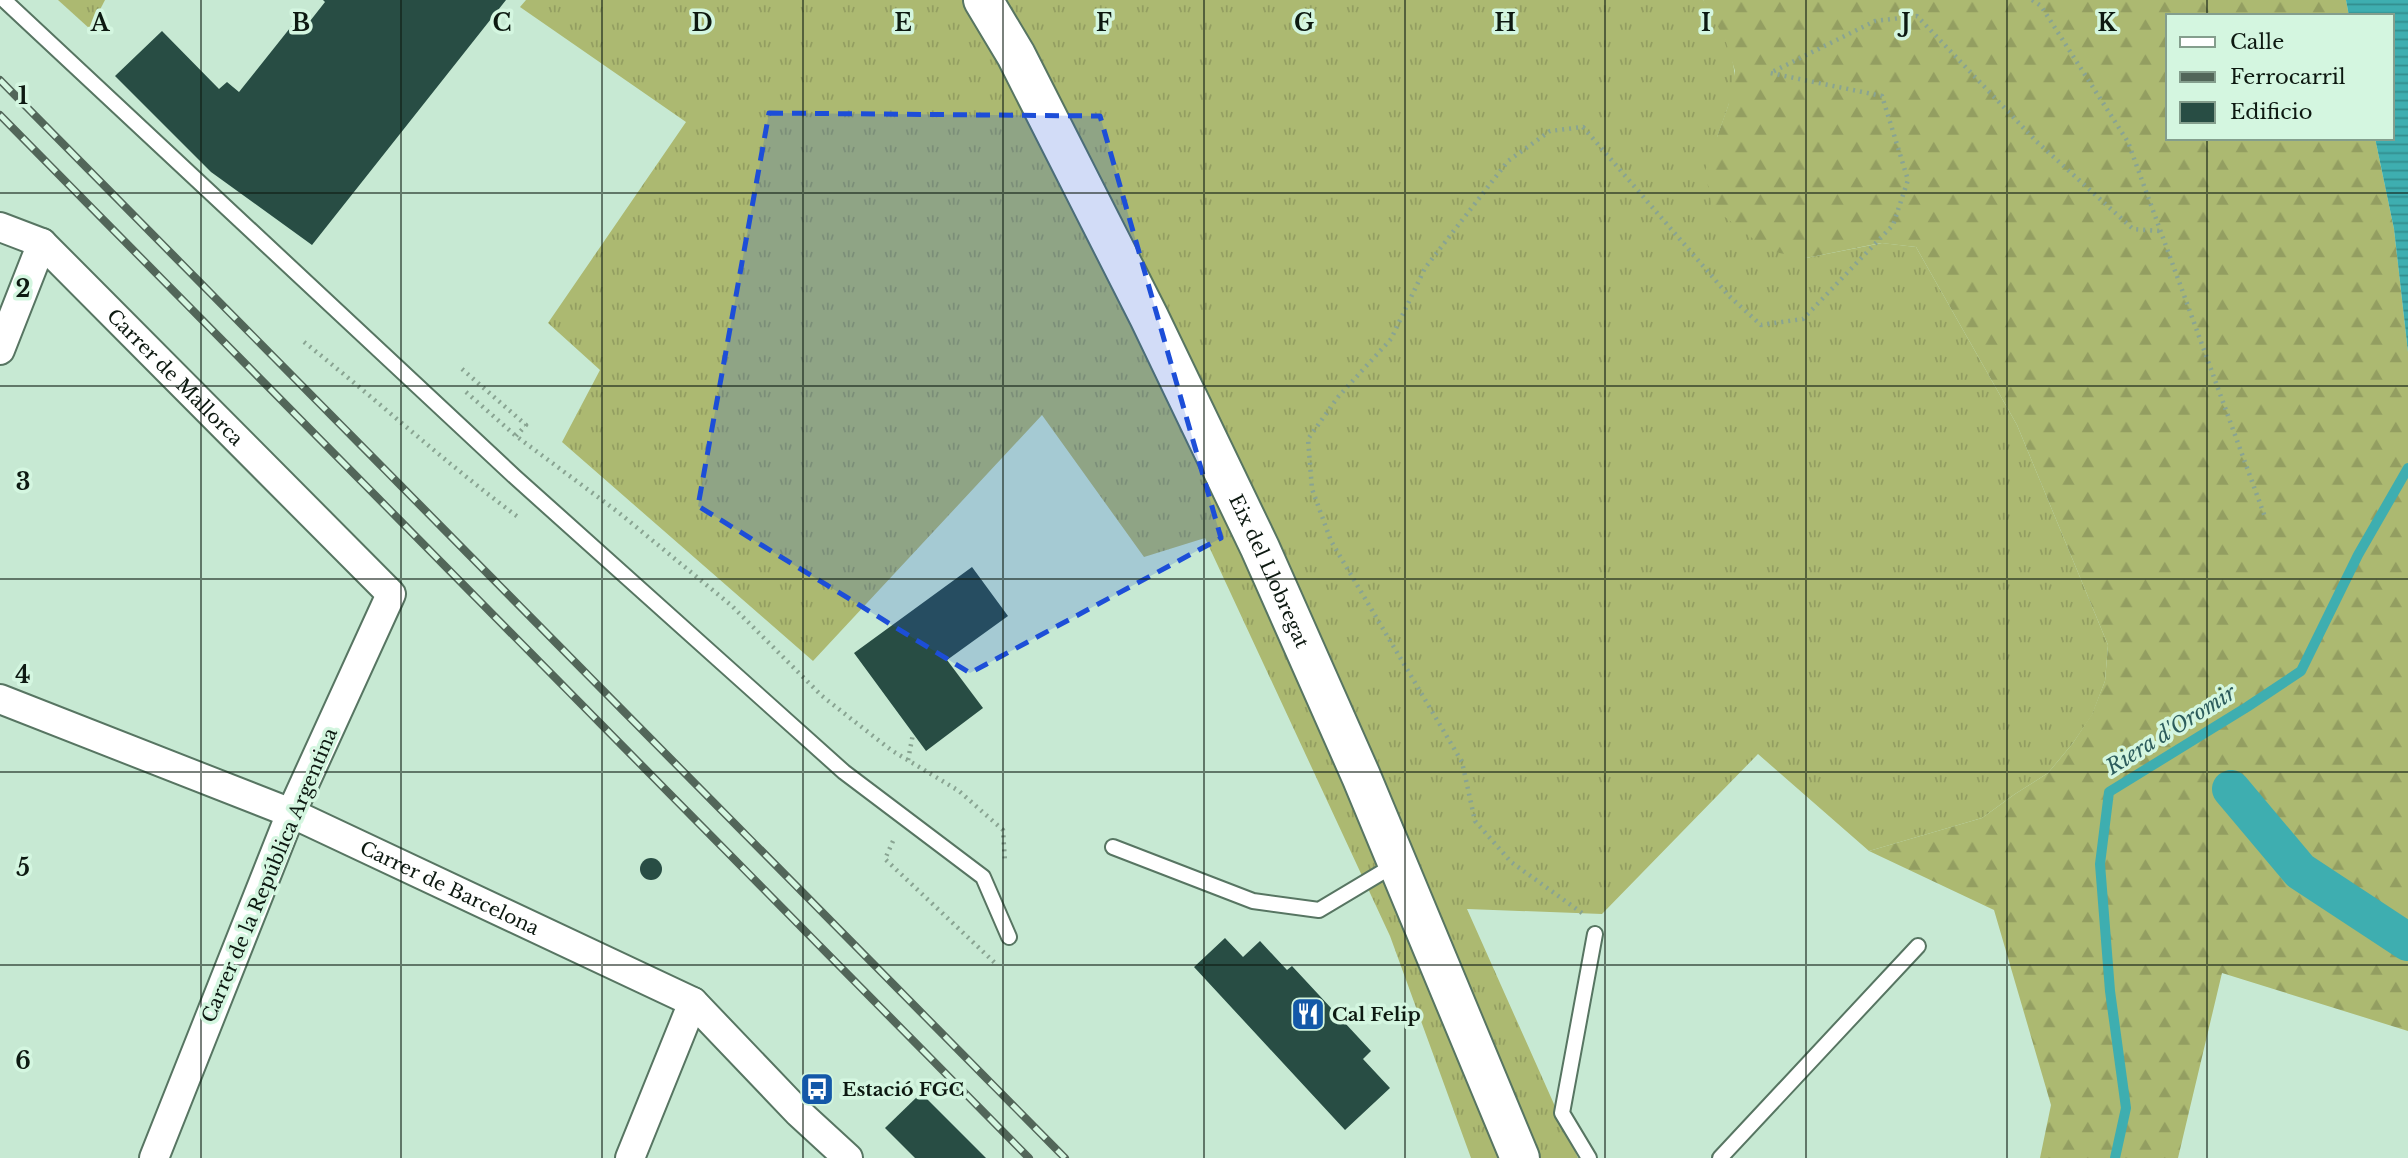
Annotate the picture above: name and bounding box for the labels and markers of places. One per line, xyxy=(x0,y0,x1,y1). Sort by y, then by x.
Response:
restaurant icon: Cal Felip xyxy=(1289,995,1327,1033)
place label: Cal Felip xyxy=(1332,1003,1421,1026)
bus stop icon: Estació FGC xyxy=(798,1070,836,1108)
place label: Estació FGC xyxy=(842,1078,964,1101)

